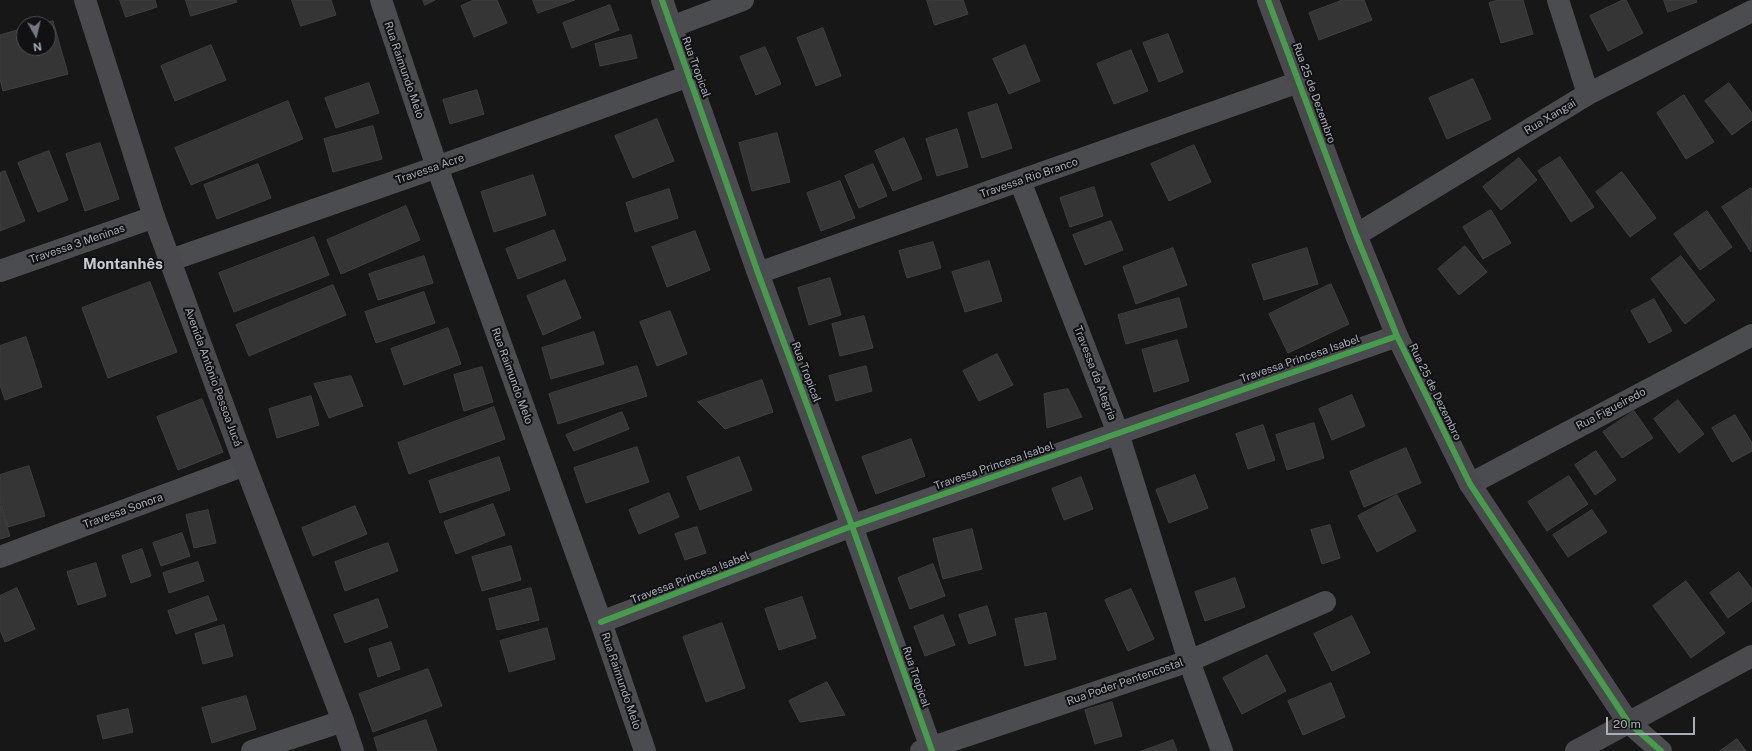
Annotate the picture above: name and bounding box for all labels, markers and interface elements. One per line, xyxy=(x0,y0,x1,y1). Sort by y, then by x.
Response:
north arrow xyxy=(16,16,56,56)
street label: Rua Raimundo Melo xyxy=(381,20,427,120)
street label: Rua Tropical xyxy=(679,35,713,99)
text: N xyxy=(32,40,43,53)
street label: Rua 25 de Dezembro xyxy=(1290,41,1338,145)
street label: Rua Xangai xyxy=(1522,96,1578,138)
street label: Travessa Acre xyxy=(394,151,466,187)
street label: Travessa Rio Branco xyxy=(978,155,1080,201)
street label: Travessa 3 Meninas xyxy=(27,221,127,267)
district label: Montanhês xyxy=(83,255,163,273)
street label: Avenida Antônio Pessoa Jucá xyxy=(182,306,244,448)
street label: Travessa da Alegria xyxy=(1071,324,1119,422)
street label: Rua Raimundo Melo xyxy=(488,326,536,426)
street label: Travessa Princesa Isabel xyxy=(1239,332,1361,386)
street label: Rua Tropical xyxy=(788,340,824,404)
street label: Rua 25 de Dezembro xyxy=(1406,341,1464,443)
street label: Rua Figueiredo xyxy=(1574,385,1648,433)
street label: Travessa Princesa Isabel xyxy=(933,439,1055,493)
street label: Travessa Sonora xyxy=(81,490,165,532)
street label: Travessa Princesa Isabel xyxy=(629,549,751,607)
street label: Rua Raimundo Melo xyxy=(598,631,644,731)
street label: Rua Tropical xyxy=(899,645,933,709)
street label: Rua Poder Pentencostal xyxy=(1065,656,1185,708)
scale bar xyxy=(1608,709,1697,735)
text: 20 m xyxy=(1613,717,1641,731)

